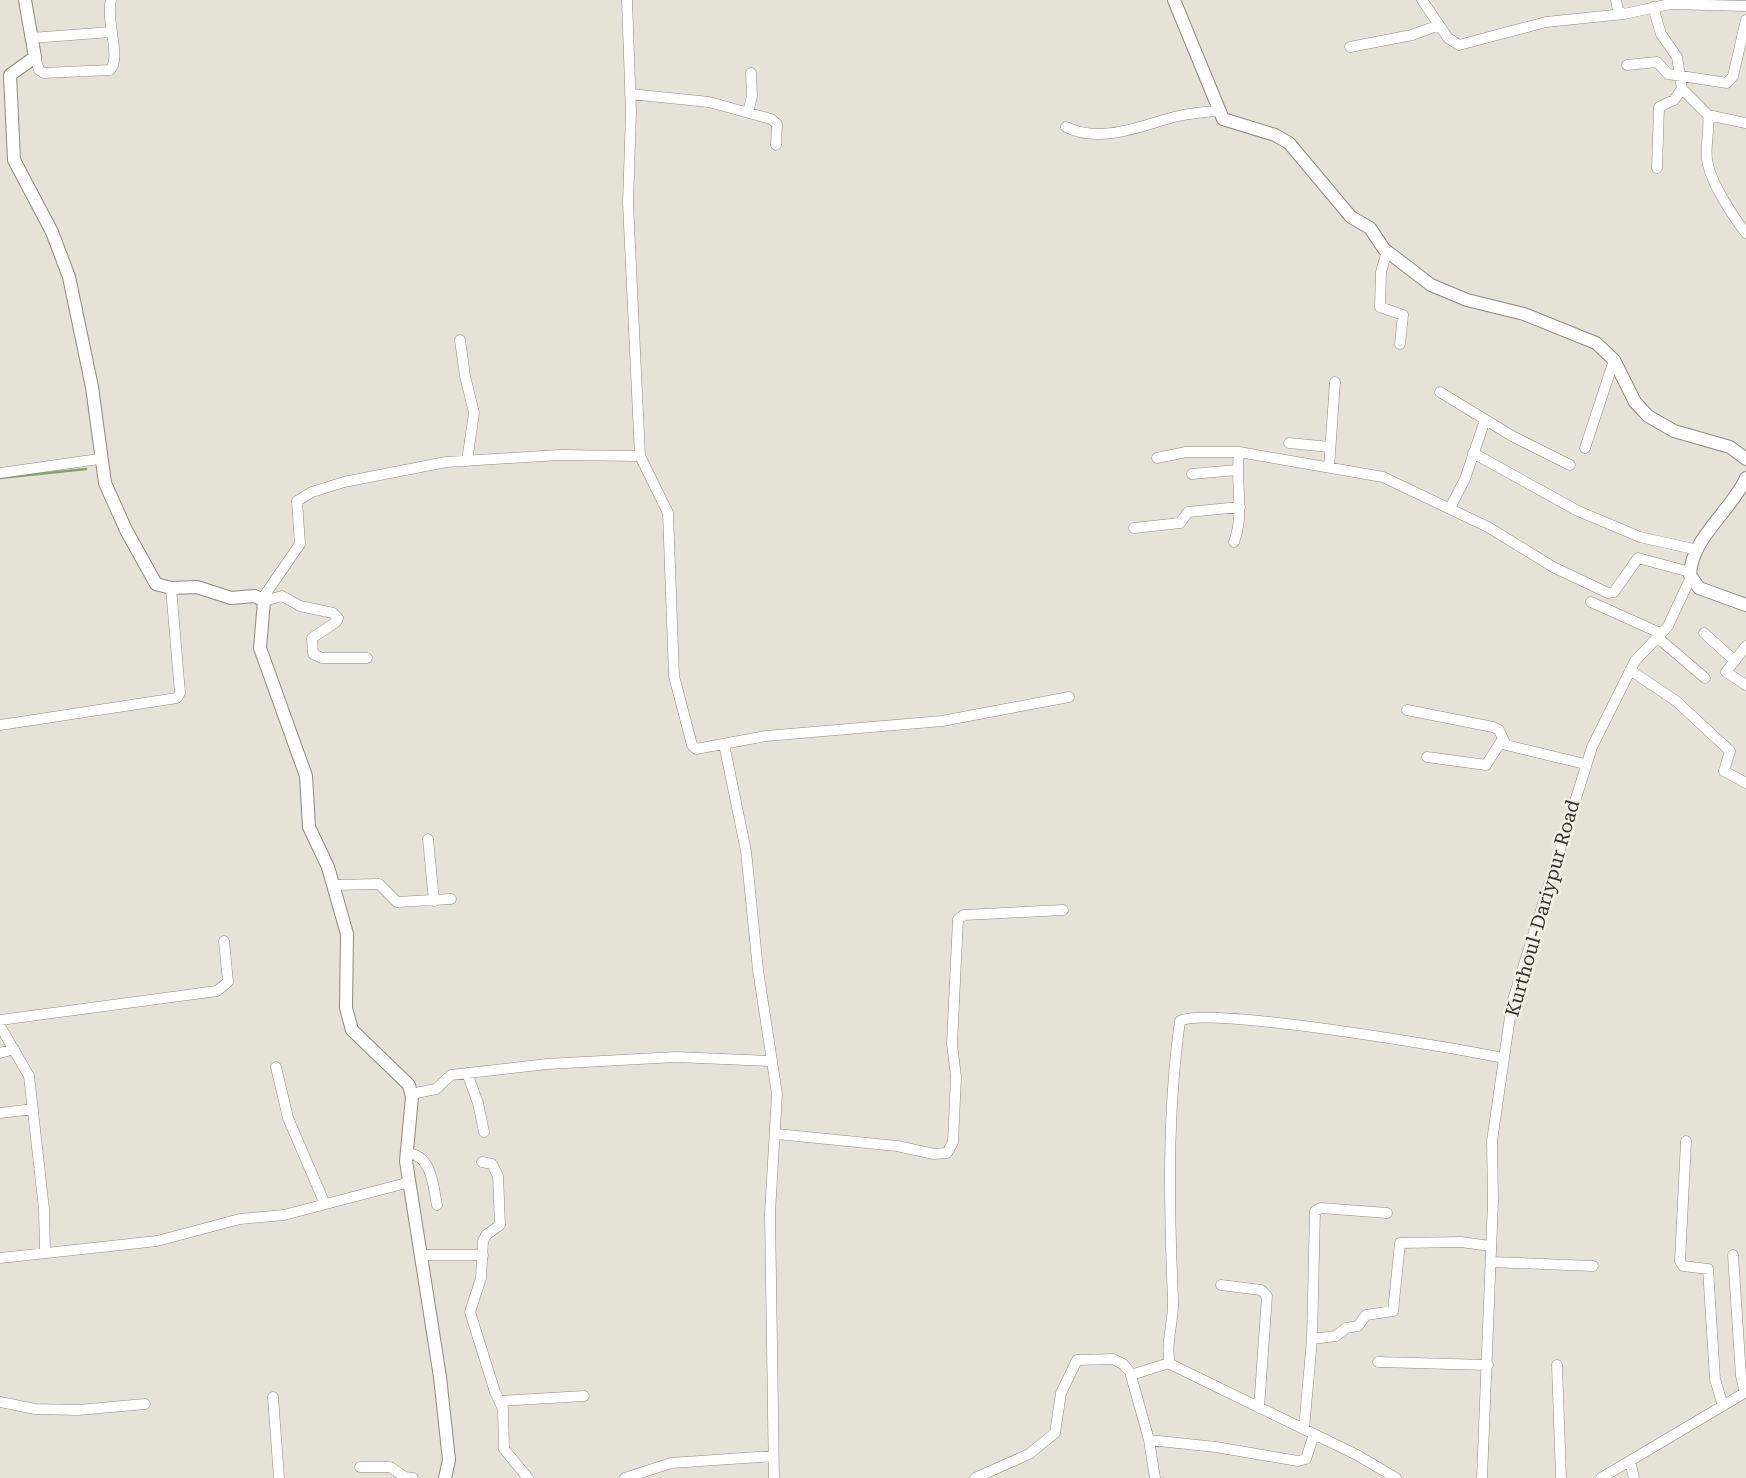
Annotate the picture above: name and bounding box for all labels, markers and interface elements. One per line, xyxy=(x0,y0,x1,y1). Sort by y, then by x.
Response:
street label: Kurthoul-Dariypur Road xyxy=(1501,797,1584,1019)

